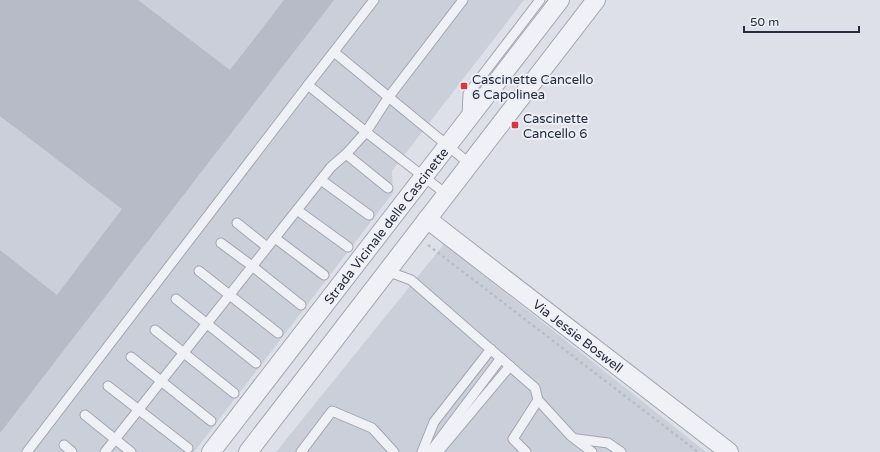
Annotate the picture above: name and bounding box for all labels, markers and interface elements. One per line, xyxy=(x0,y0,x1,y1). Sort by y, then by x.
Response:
scale bar xyxy=(744,8,859,34)
text: 50 m xyxy=(750,15,779,29)
place label: Cascinette Cancello 6 Capolinea xyxy=(472,72,594,103)
marker: Cascinette Cancello 6 Capolinea xyxy=(459,81,469,91)
place label: Cascinette Cancello 6 xyxy=(523,111,588,142)
marker: Cascinette Cancello 6 xyxy=(510,120,520,130)
street label: Strada Vicinale delle Cascinette xyxy=(321,145,452,308)
street label: Via Jessie Boswell xyxy=(529,297,626,376)

